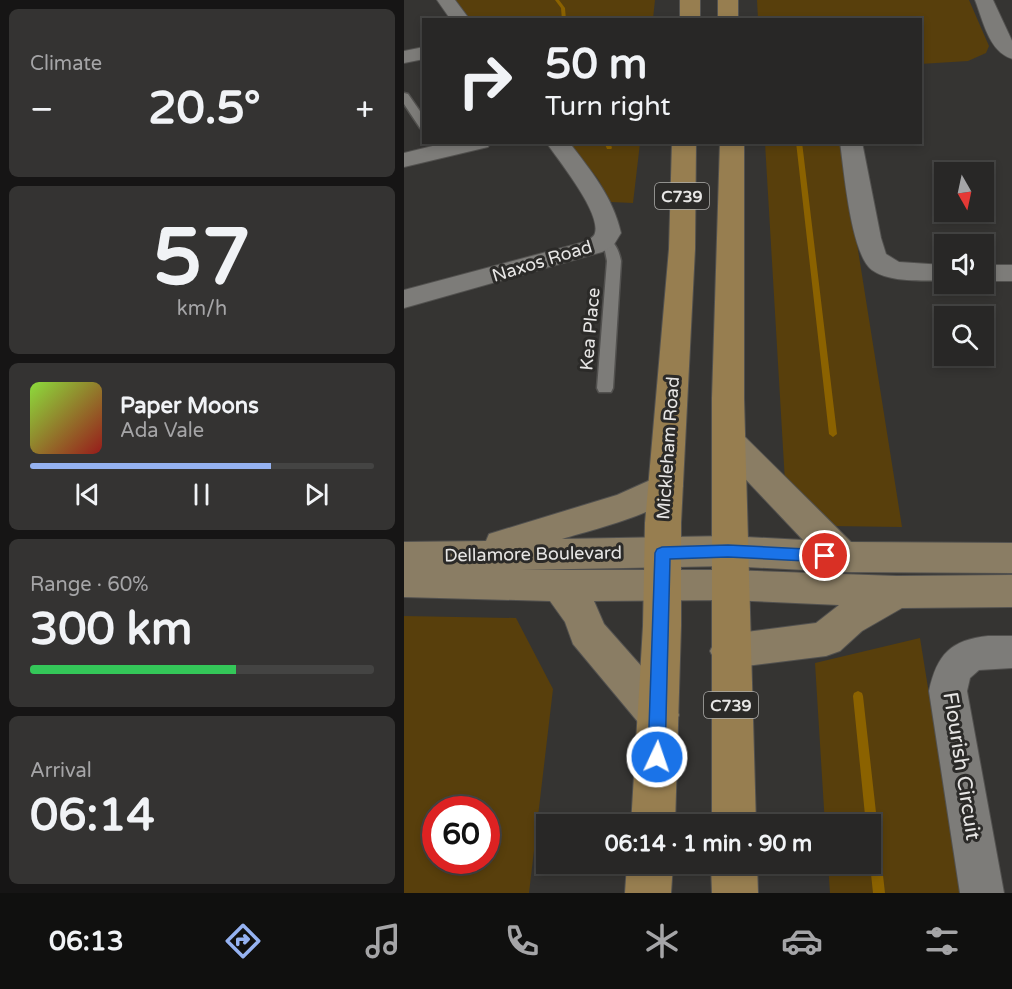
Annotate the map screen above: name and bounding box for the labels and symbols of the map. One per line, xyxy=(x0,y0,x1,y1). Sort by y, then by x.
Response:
north arrow xyxy=(934,162,994,222)
road number: C739 xyxy=(655,183,709,209)
street label: Naxos Road xyxy=(489,235,595,287)
street label: Kea Place xyxy=(575,287,605,371)
street label: Mickleham Road xyxy=(652,376,684,520)
pin xyxy=(799,530,850,581)
street label: Dellamore Boulevard xyxy=(444,541,622,567)
street label: Flourish Circuit xyxy=(937,690,986,842)
road number: C739 xyxy=(704,692,758,718)
position arrow xyxy=(625,725,689,789)
speed limit sign: 60 xyxy=(422,796,500,874)

